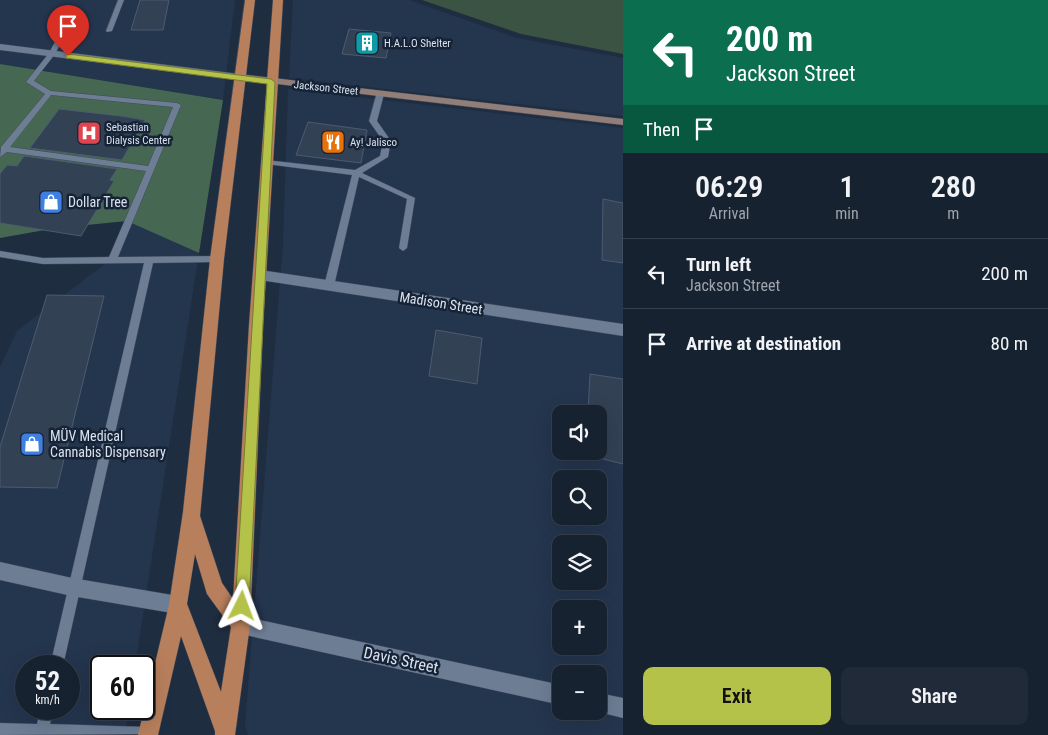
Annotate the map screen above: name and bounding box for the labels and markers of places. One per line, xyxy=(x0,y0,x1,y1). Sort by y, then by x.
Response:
pin xyxy=(47,5,89,56)
building icon: H.A.L.O Shelter xyxy=(354,30,380,56)
place label: H.A.L.O Shelter xyxy=(384,37,451,50)
hospital icon: Sebastian Dialysis Center xyxy=(76,120,102,146)
place label: Sebastian Dialysis Center xyxy=(106,121,171,147)
restaurant icon: Ay! Jalisco xyxy=(320,129,346,155)
place label: Ay! Jalisco xyxy=(350,136,398,149)
shop icon: Dollar Tree xyxy=(38,189,64,215)
place label: Dollar Tree xyxy=(68,194,128,210)
place label: MÜV Medical Cannabis Dispensary xyxy=(50,428,166,460)
shop icon: MÜV Medical Cannabis Dispensary xyxy=(19,431,45,457)

